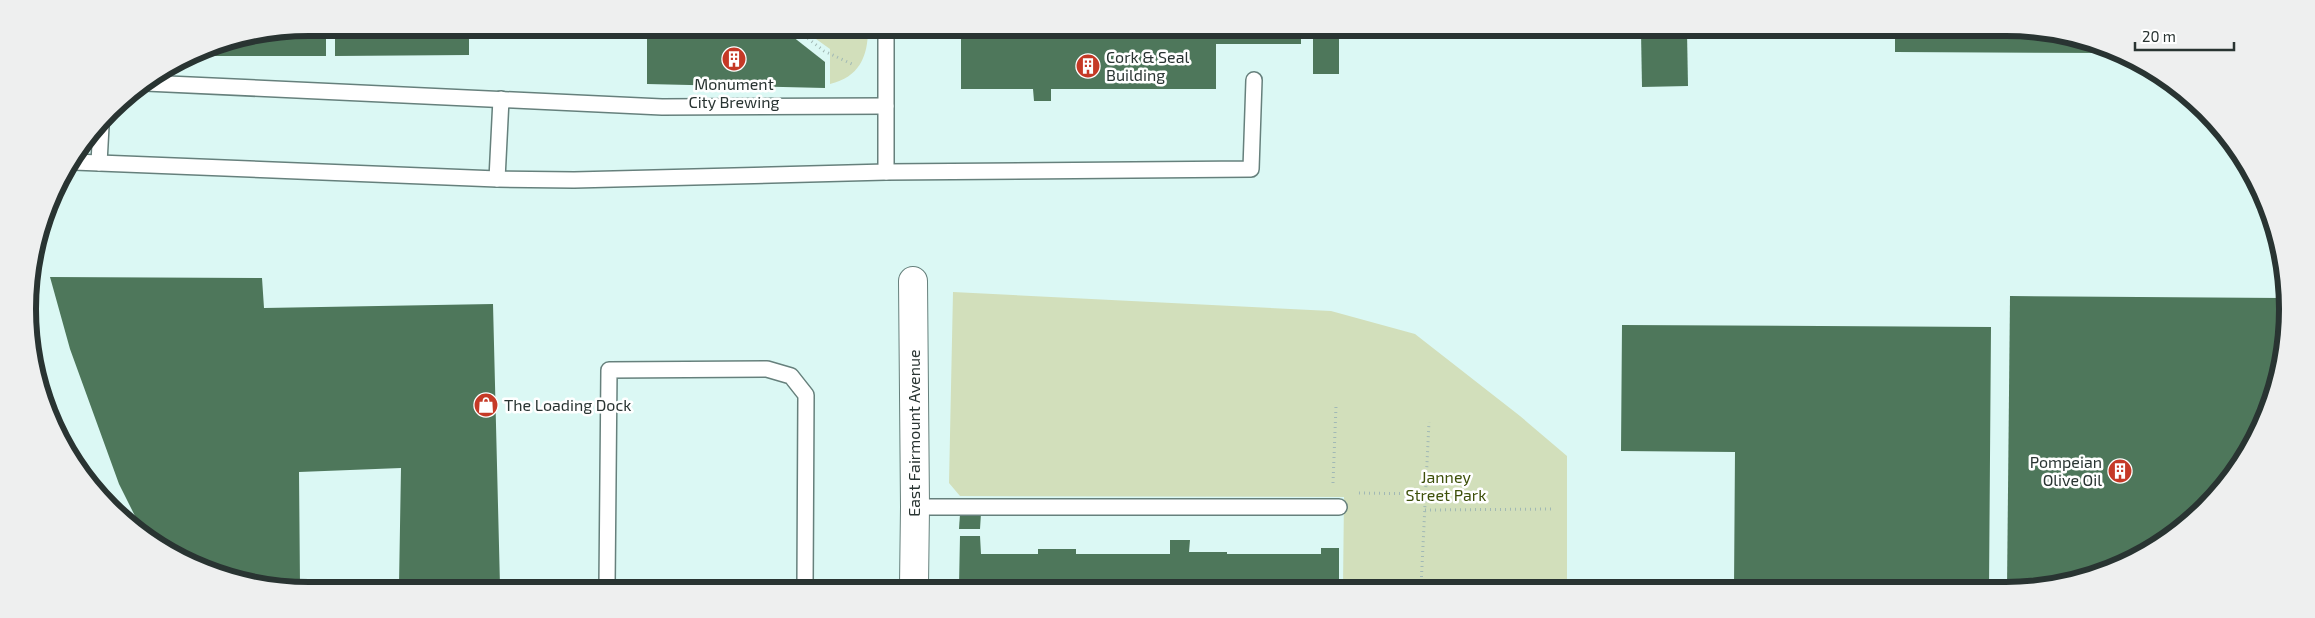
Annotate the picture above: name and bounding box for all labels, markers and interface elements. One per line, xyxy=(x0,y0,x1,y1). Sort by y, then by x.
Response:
scale bar xyxy=(2135,20,2234,52)
text: 20 m xyxy=(2142,27,2176,45)
building icon: Monument City Brewing xyxy=(721,46,747,72)
place label: Cork & Seal Building xyxy=(1106,47,1189,84)
building icon: Cork & Seal Building xyxy=(1075,53,1101,79)
place label: Monument City Brewing xyxy=(689,74,780,111)
street label: East Fairmount Avenue xyxy=(904,349,923,517)
shop icon: The Loading Dock xyxy=(473,392,499,418)
place label: The Loading Dock xyxy=(504,395,631,414)
place label: Pompeian Olive Oil xyxy=(2030,452,2102,489)
building icon: Pompeian Olive Oil xyxy=(2107,458,2133,484)
park label: Janney Street Park xyxy=(1406,467,1486,504)

